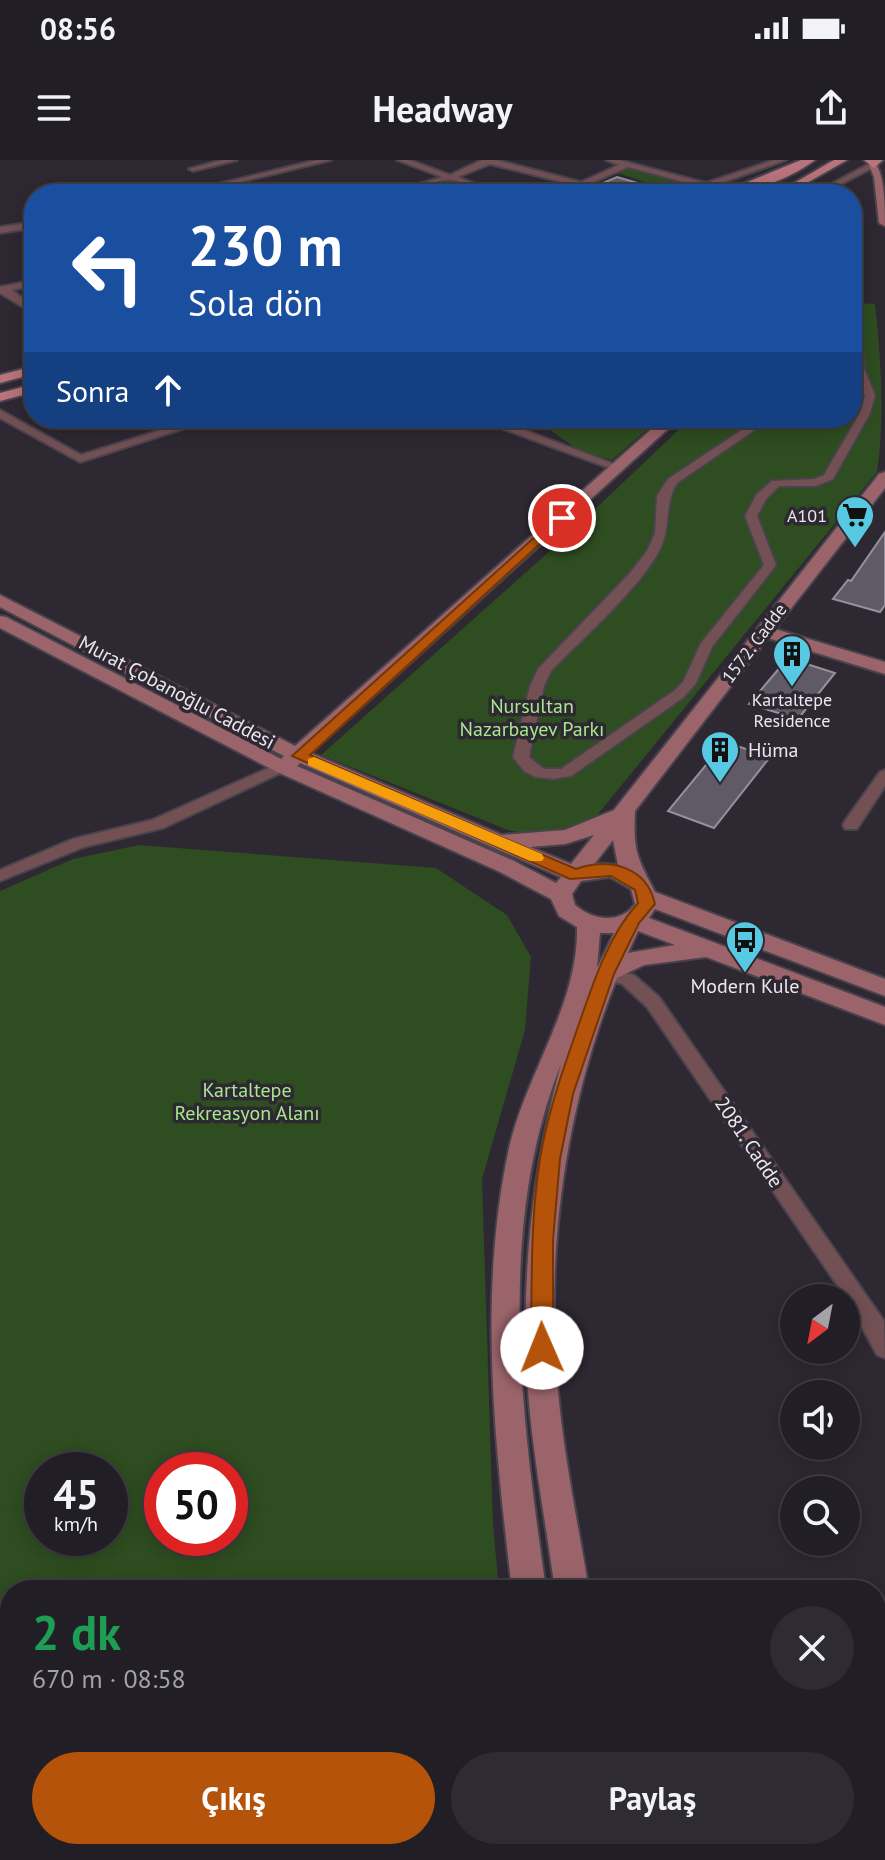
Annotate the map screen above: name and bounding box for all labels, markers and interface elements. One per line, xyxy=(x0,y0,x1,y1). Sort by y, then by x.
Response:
text: 08:56 xyxy=(40,9,116,48)
text: Headway xyxy=(372,85,513,132)
icon: menu xyxy=(32,86,76,130)
icon: share xyxy=(809,86,853,130)
text: 230 m xyxy=(188,209,343,281)
icon: left xyxy=(56,216,160,320)
text: Sola dön xyxy=(188,279,323,326)
icon: ahead xyxy=(146,368,190,412)
text: Sonra xyxy=(56,371,130,410)
pin xyxy=(528,484,596,552)
supermarket icon: A101 xyxy=(834,494,876,549)
icon: arrive xyxy=(540,496,584,540)
place label: A101 xyxy=(787,504,827,527)
street label: 1572. Cadde xyxy=(717,599,791,687)
street label: Murat Çobanoğlu Caddesi xyxy=(74,629,280,755)
building icon: Kartaltepe Residence xyxy=(771,633,813,688)
place label: Kartaltepe Residence xyxy=(752,688,832,732)
park label: Nursultan Nazarbayev Parkı xyxy=(460,693,604,742)
building icon: Hüma xyxy=(699,729,741,784)
place label: Hüma xyxy=(748,737,798,763)
bus stop icon: Modern Kule xyxy=(724,919,766,974)
place label: Modern Kule xyxy=(691,973,799,999)
park label: Kartaltepe Rekreasyon Alanı xyxy=(174,1077,320,1126)
street label: 2081. Cadde xyxy=(709,1091,789,1193)
north arrow xyxy=(780,1284,860,1364)
map controls xyxy=(780,1284,860,1556)
position arrow xyxy=(500,1306,584,1390)
button: sound xyxy=(780,1380,860,1460)
speed limit sign: 50 xyxy=(144,1452,248,1556)
text: 45 xyxy=(53,1468,99,1520)
button: search xyxy=(780,1476,860,1556)
text: km/h xyxy=(54,1511,98,1537)
text: 2 dk xyxy=(32,1601,121,1663)
button: close xyxy=(770,1606,854,1690)
text: 670 m · 08:58 xyxy=(32,1662,186,1695)
button: Çıkış xyxy=(32,1752,435,1844)
button: Paylaş xyxy=(451,1752,854,1844)

